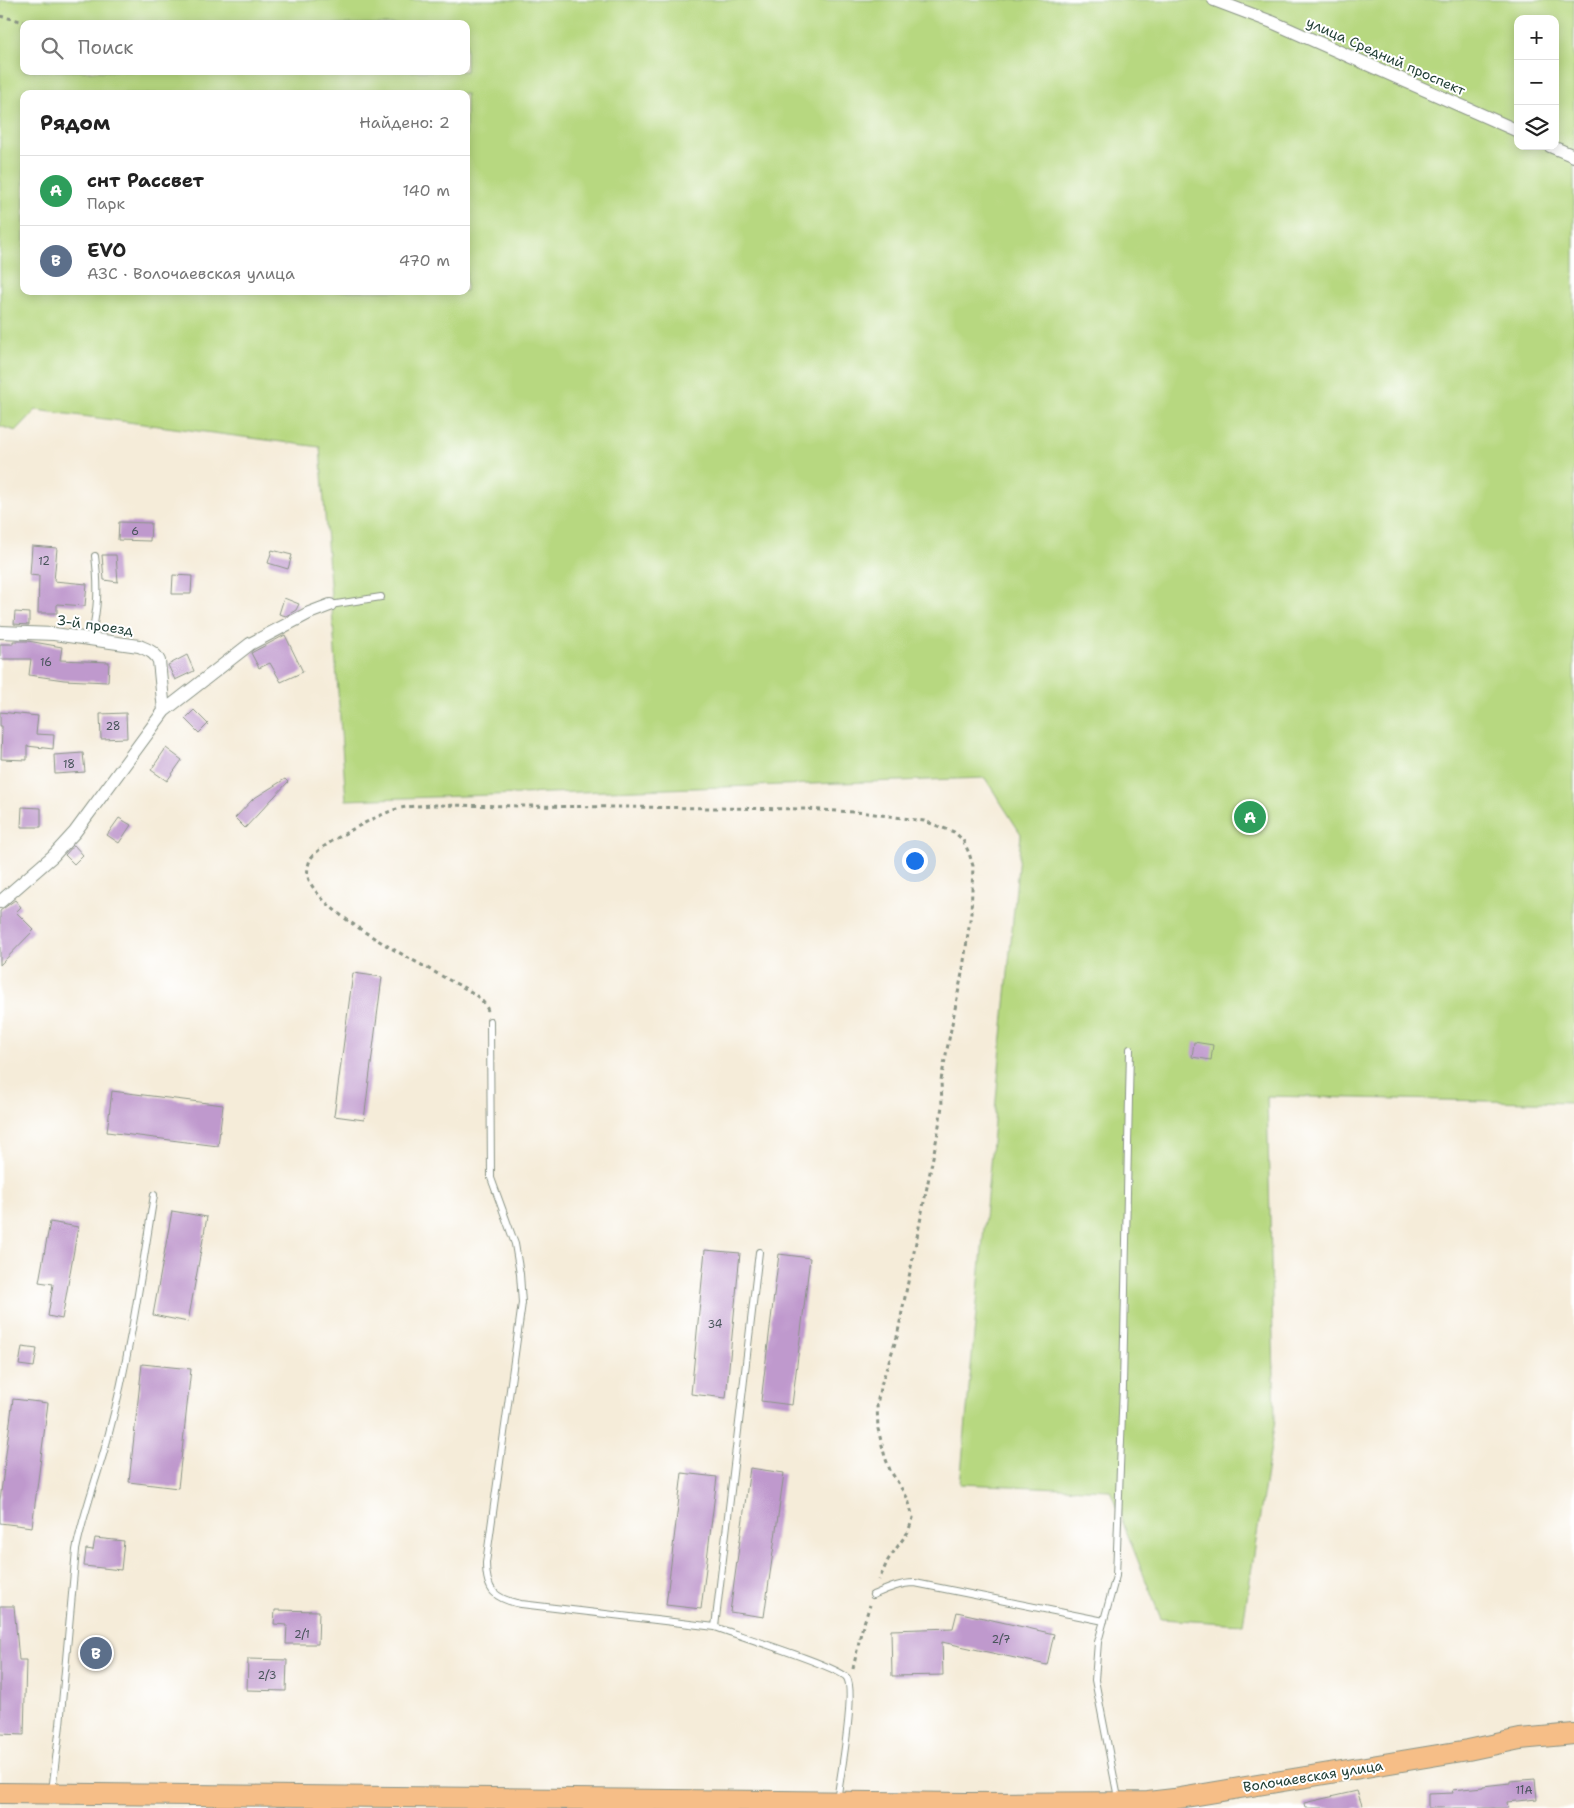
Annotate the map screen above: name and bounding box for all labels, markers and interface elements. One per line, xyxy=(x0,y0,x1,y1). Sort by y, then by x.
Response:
street label: улица Средний проспект xyxy=(1304,13,1469,100)
map controls xyxy=(1514,15,1559,150)
button: + xyxy=(1514,15,1559,60)
search box xyxy=(20,20,470,75)
icon: search xyxy=(38,34,66,62)
text: Поиск xyxy=(78,35,133,60)
button: − xyxy=(1514,60,1559,105)
button: layers xyxy=(1514,105,1559,150)
text: Рядом xyxy=(40,109,110,137)
text: Найдено: 2 xyxy=(359,112,450,133)
text: снт Рассвет xyxy=(87,168,204,193)
text: A xyxy=(50,180,62,201)
text: 140 m xyxy=(403,180,450,201)
text: Парк xyxy=(87,193,125,214)
text: EVO xyxy=(87,238,126,263)
text: B xyxy=(51,250,61,271)
text: 470 m xyxy=(399,250,450,271)
text: АЗС · Волочаевская улица xyxy=(87,263,295,284)
house number: 6 xyxy=(131,524,139,539)
house number: 12 xyxy=(38,554,50,569)
street label: 3-й проезд xyxy=(56,611,135,639)
house number: 16 xyxy=(40,655,52,670)
house number: 28 xyxy=(105,719,121,734)
house number: 18 xyxy=(63,757,75,772)
pin: A xyxy=(1234,798,1266,836)
your location xyxy=(902,848,928,874)
house number: 34 xyxy=(708,1317,723,1332)
house number: 2/1 xyxy=(294,1627,310,1642)
house number: 2/7 xyxy=(991,1632,1011,1647)
pin: B xyxy=(80,1634,112,1672)
house number: 2/3 xyxy=(258,1668,276,1683)
street label: Волочаевская улица xyxy=(1242,1756,1385,1796)
house number: 11А xyxy=(1516,1783,1532,1798)

